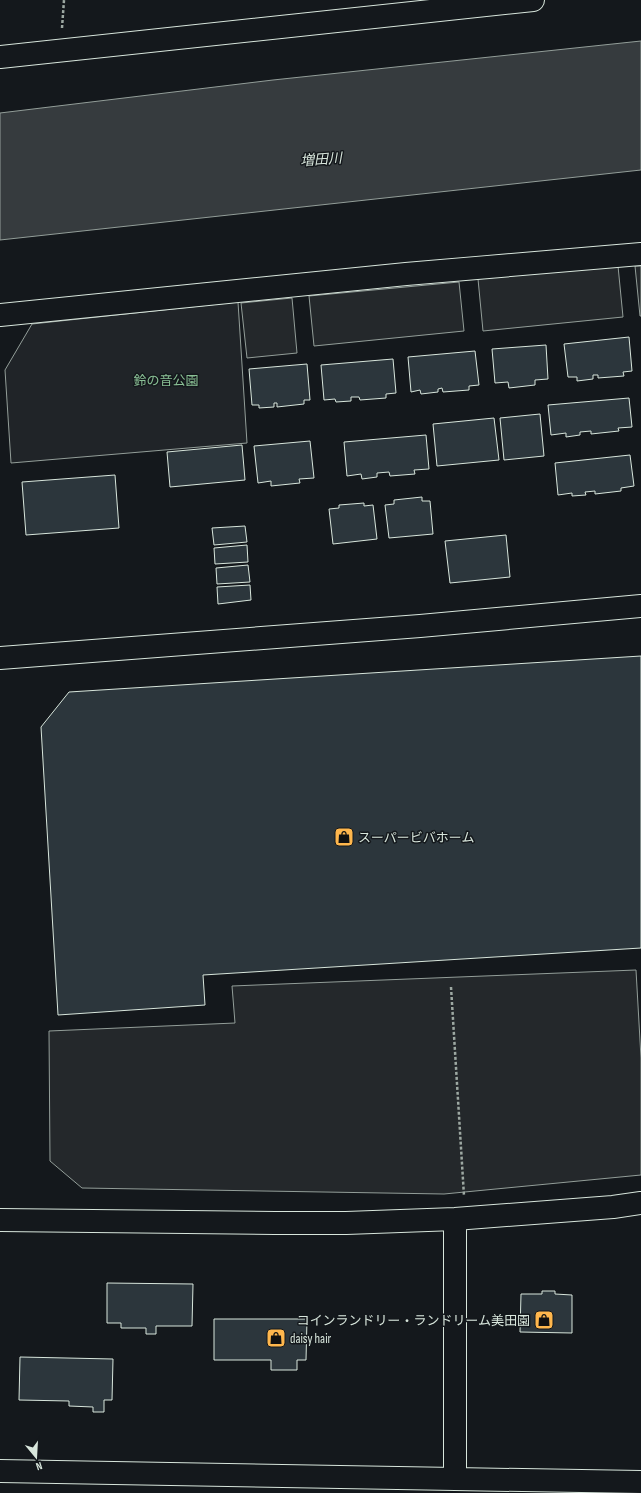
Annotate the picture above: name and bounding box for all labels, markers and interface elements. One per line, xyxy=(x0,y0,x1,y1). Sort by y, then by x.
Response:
water label: 増田川 xyxy=(299,149,345,169)
park label: 鈴の音公園 xyxy=(133,373,199,389)
shop icon: スーパービバホーム xyxy=(333,826,355,848)
place label: スーパービバホーム xyxy=(358,830,474,846)
shop icon: コインランドリー・ランドリーム美田園 xyxy=(533,1309,555,1331)
place label: コインランドリー・ランドリーム美田園 xyxy=(296,1313,530,1329)
shop icon: daisy hair xyxy=(265,1327,287,1349)
place label: daisy hair xyxy=(290,1331,332,1347)
north arrow xyxy=(16,1437,56,1477)
text: N xyxy=(34,1459,44,1473)

